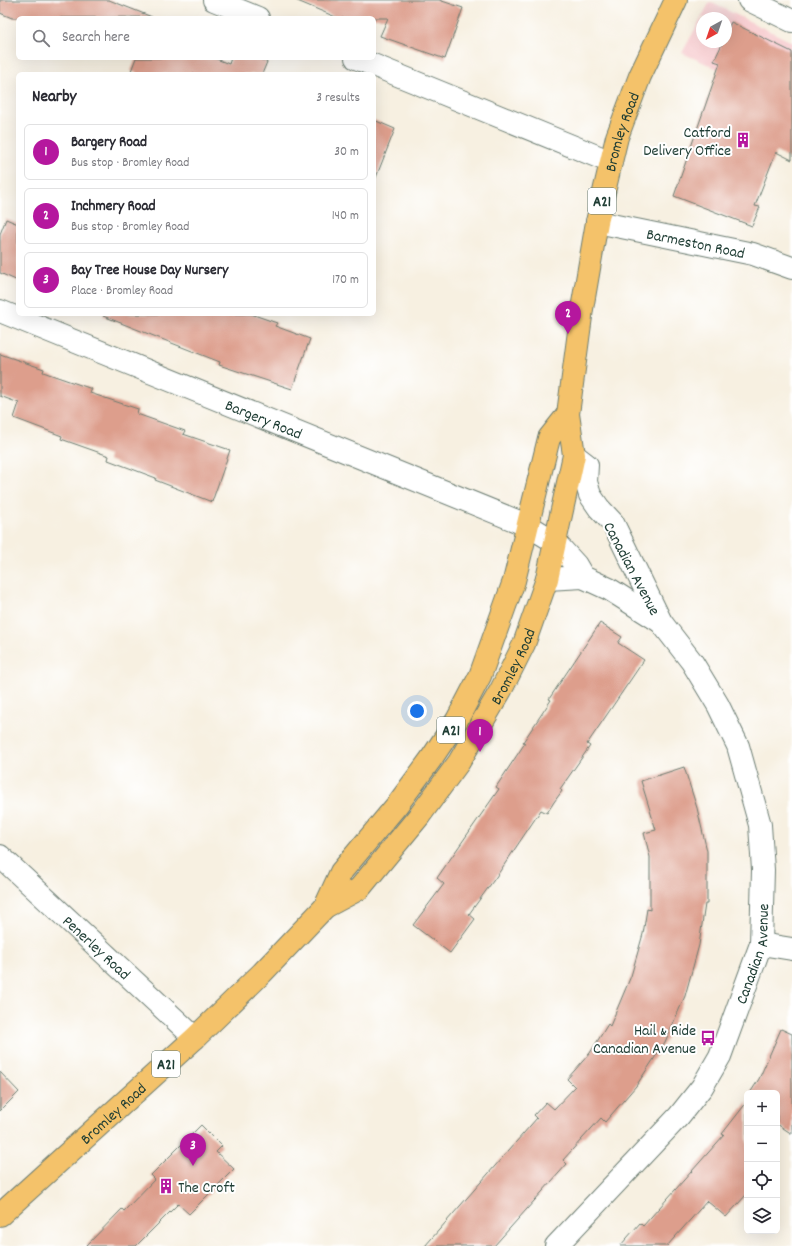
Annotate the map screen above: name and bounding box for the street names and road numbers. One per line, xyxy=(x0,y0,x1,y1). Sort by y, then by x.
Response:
street label: Bromley Road xyxy=(600,89,647,174)
road number: A21 xyxy=(588,188,616,214)
street label: Barmeston Road xyxy=(644,223,747,266)
street label: Bargery Road xyxy=(221,395,305,447)
street label: Canadian Avenue xyxy=(596,518,665,620)
street label: Bromley Road xyxy=(486,626,543,710)
road number: A21 xyxy=(437,717,465,743)
street label: Canadian Avenue xyxy=(731,903,776,1008)
street label: Penerley Road xyxy=(56,911,135,986)
road number: A21 xyxy=(152,1051,180,1077)
street label: Bromley Road xyxy=(76,1078,153,1151)

